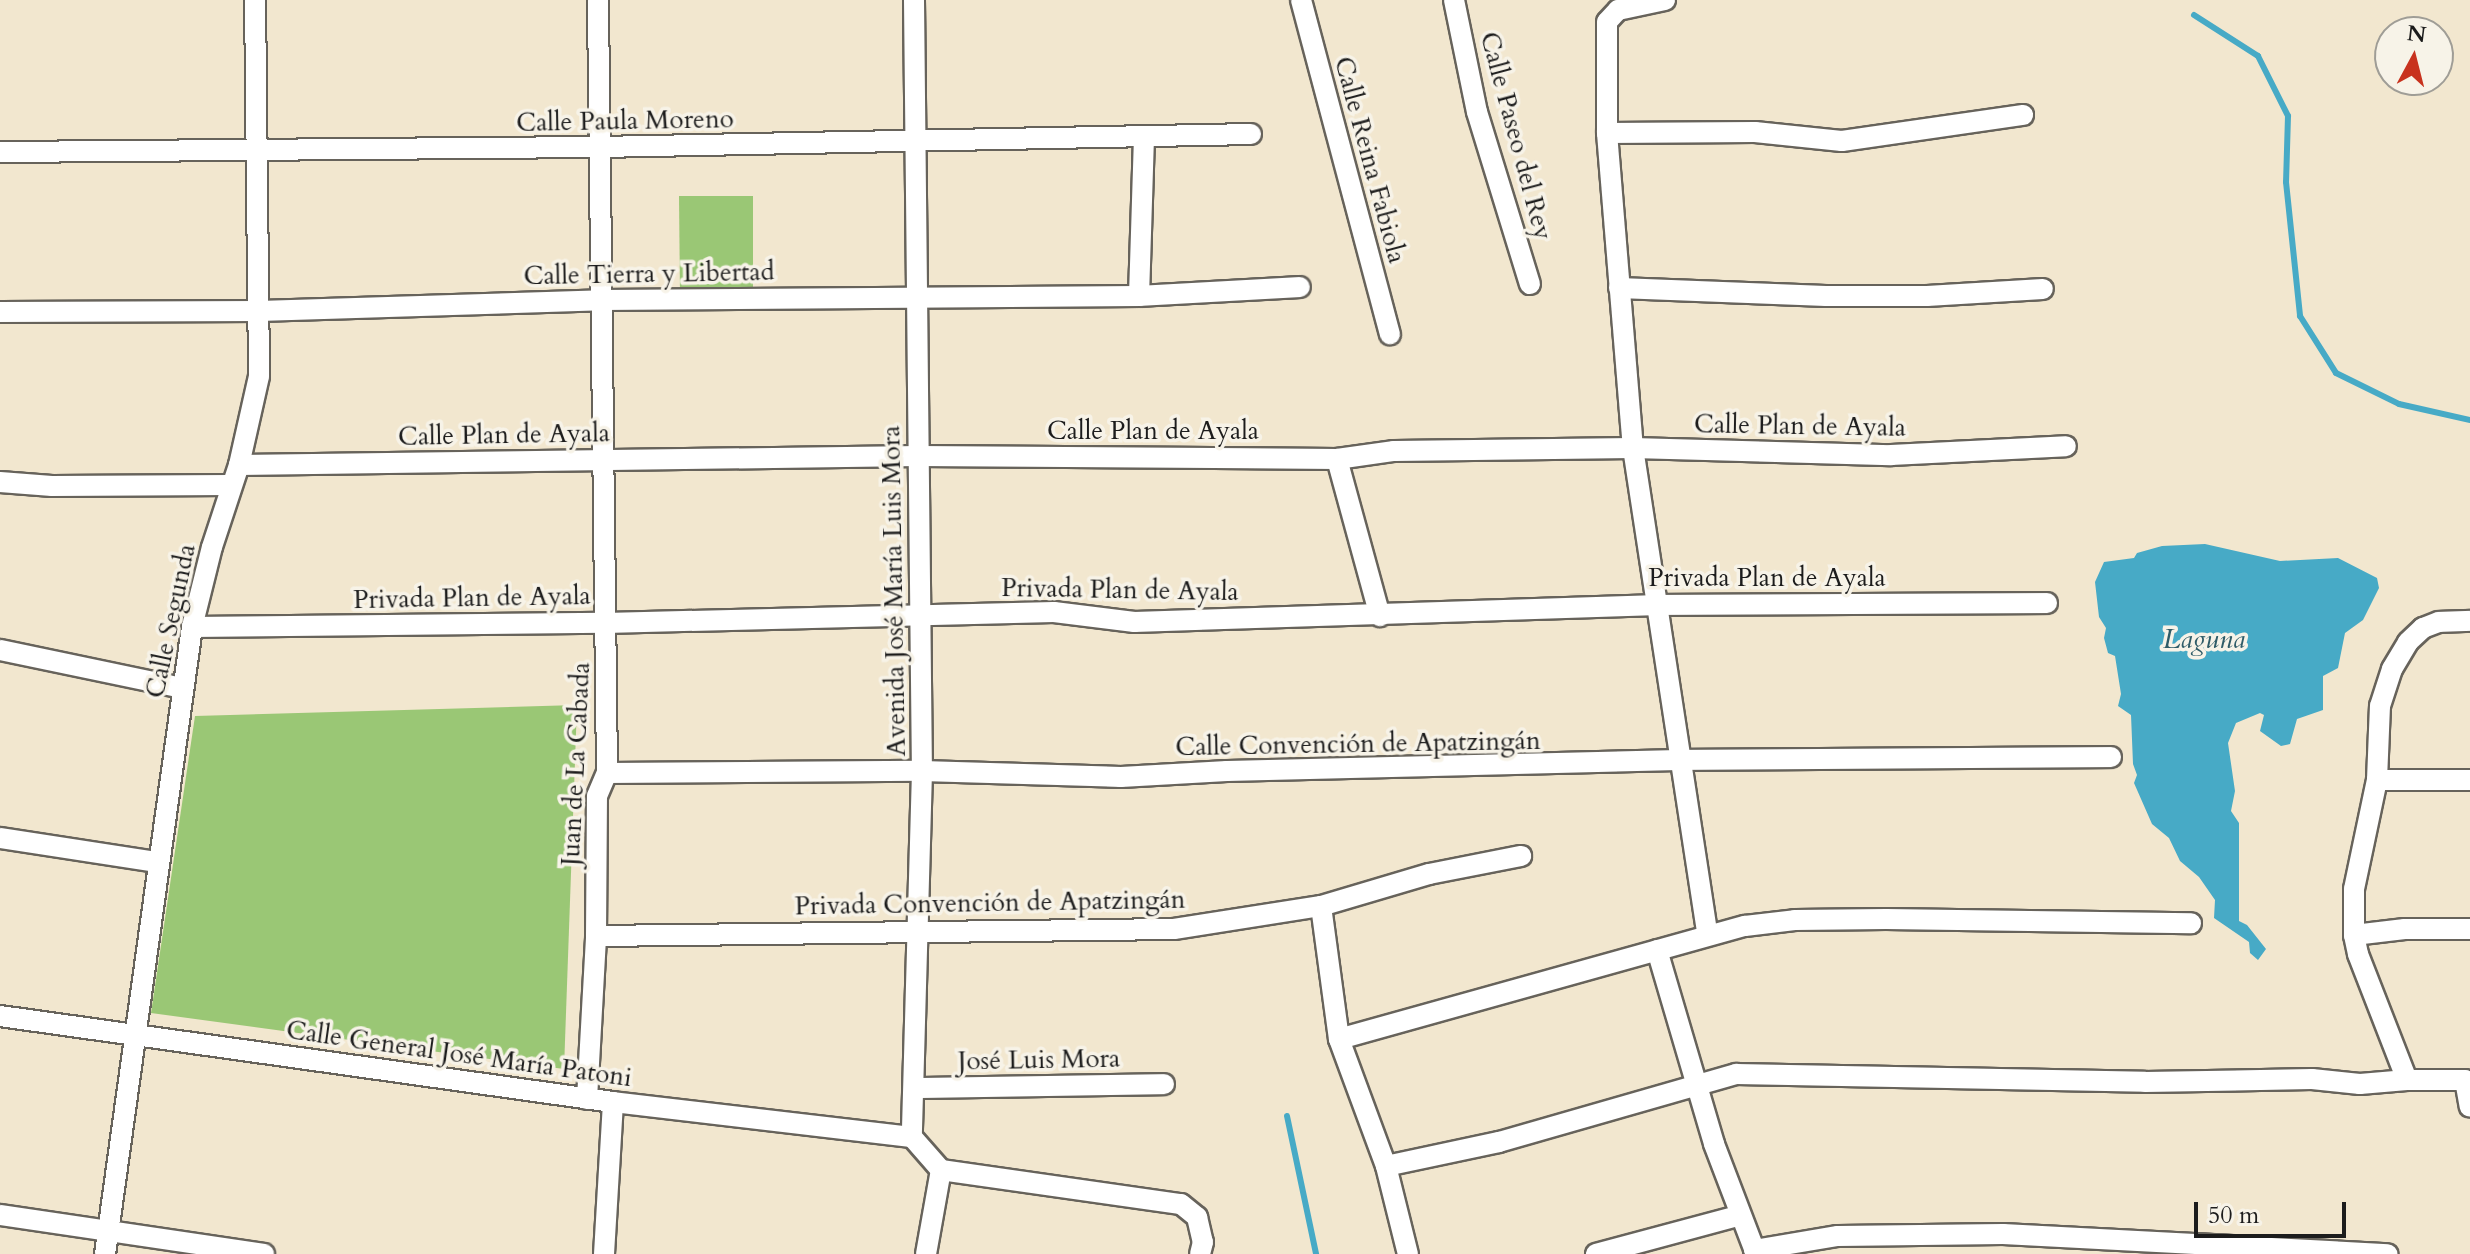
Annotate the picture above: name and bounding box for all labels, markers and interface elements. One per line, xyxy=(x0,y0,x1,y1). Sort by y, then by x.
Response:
north arrow xyxy=(2374,16,2454,96)
text: N xyxy=(2405,18,2428,50)
street label: Calle Paseo del Rey xyxy=(1473,29,1559,243)
street label: Calle Reina Fabiola xyxy=(1327,53,1413,267)
street label: Calle Paula Moreno xyxy=(516,104,734,138)
street label: Calle Tierra y Libertad xyxy=(523,256,775,292)
street label: Calle Plan de Ayala xyxy=(1694,409,1906,443)
street label: Calle Plan de Ayala xyxy=(1047,415,1259,447)
street label: Calle Plan de Ayala xyxy=(398,418,610,452)
street label: Avenida José María Luis Mora xyxy=(876,425,912,757)
street label: Calle Segunda xyxy=(139,541,203,701)
street label: Privada Plan de Ayala xyxy=(1648,562,1886,594)
street label: Privada Plan de Ayala xyxy=(1001,572,1239,608)
street label: Privada Plan de Ayala xyxy=(353,580,591,616)
water label: Laguna xyxy=(2163,622,2245,656)
street label: Juan de La Cabada xyxy=(555,661,597,867)
street label: Calle Convención de Apatzingán xyxy=(1175,725,1541,763)
street label: Privada Convención de Apatzingán xyxy=(794,884,1186,922)
street label: Calle General José María Patoni xyxy=(284,1014,634,1094)
street label: José Luis Mora xyxy=(957,1043,1121,1077)
scale bar xyxy=(2198,1186,2350,1236)
text: 50 m xyxy=(2208,1199,2259,1232)

